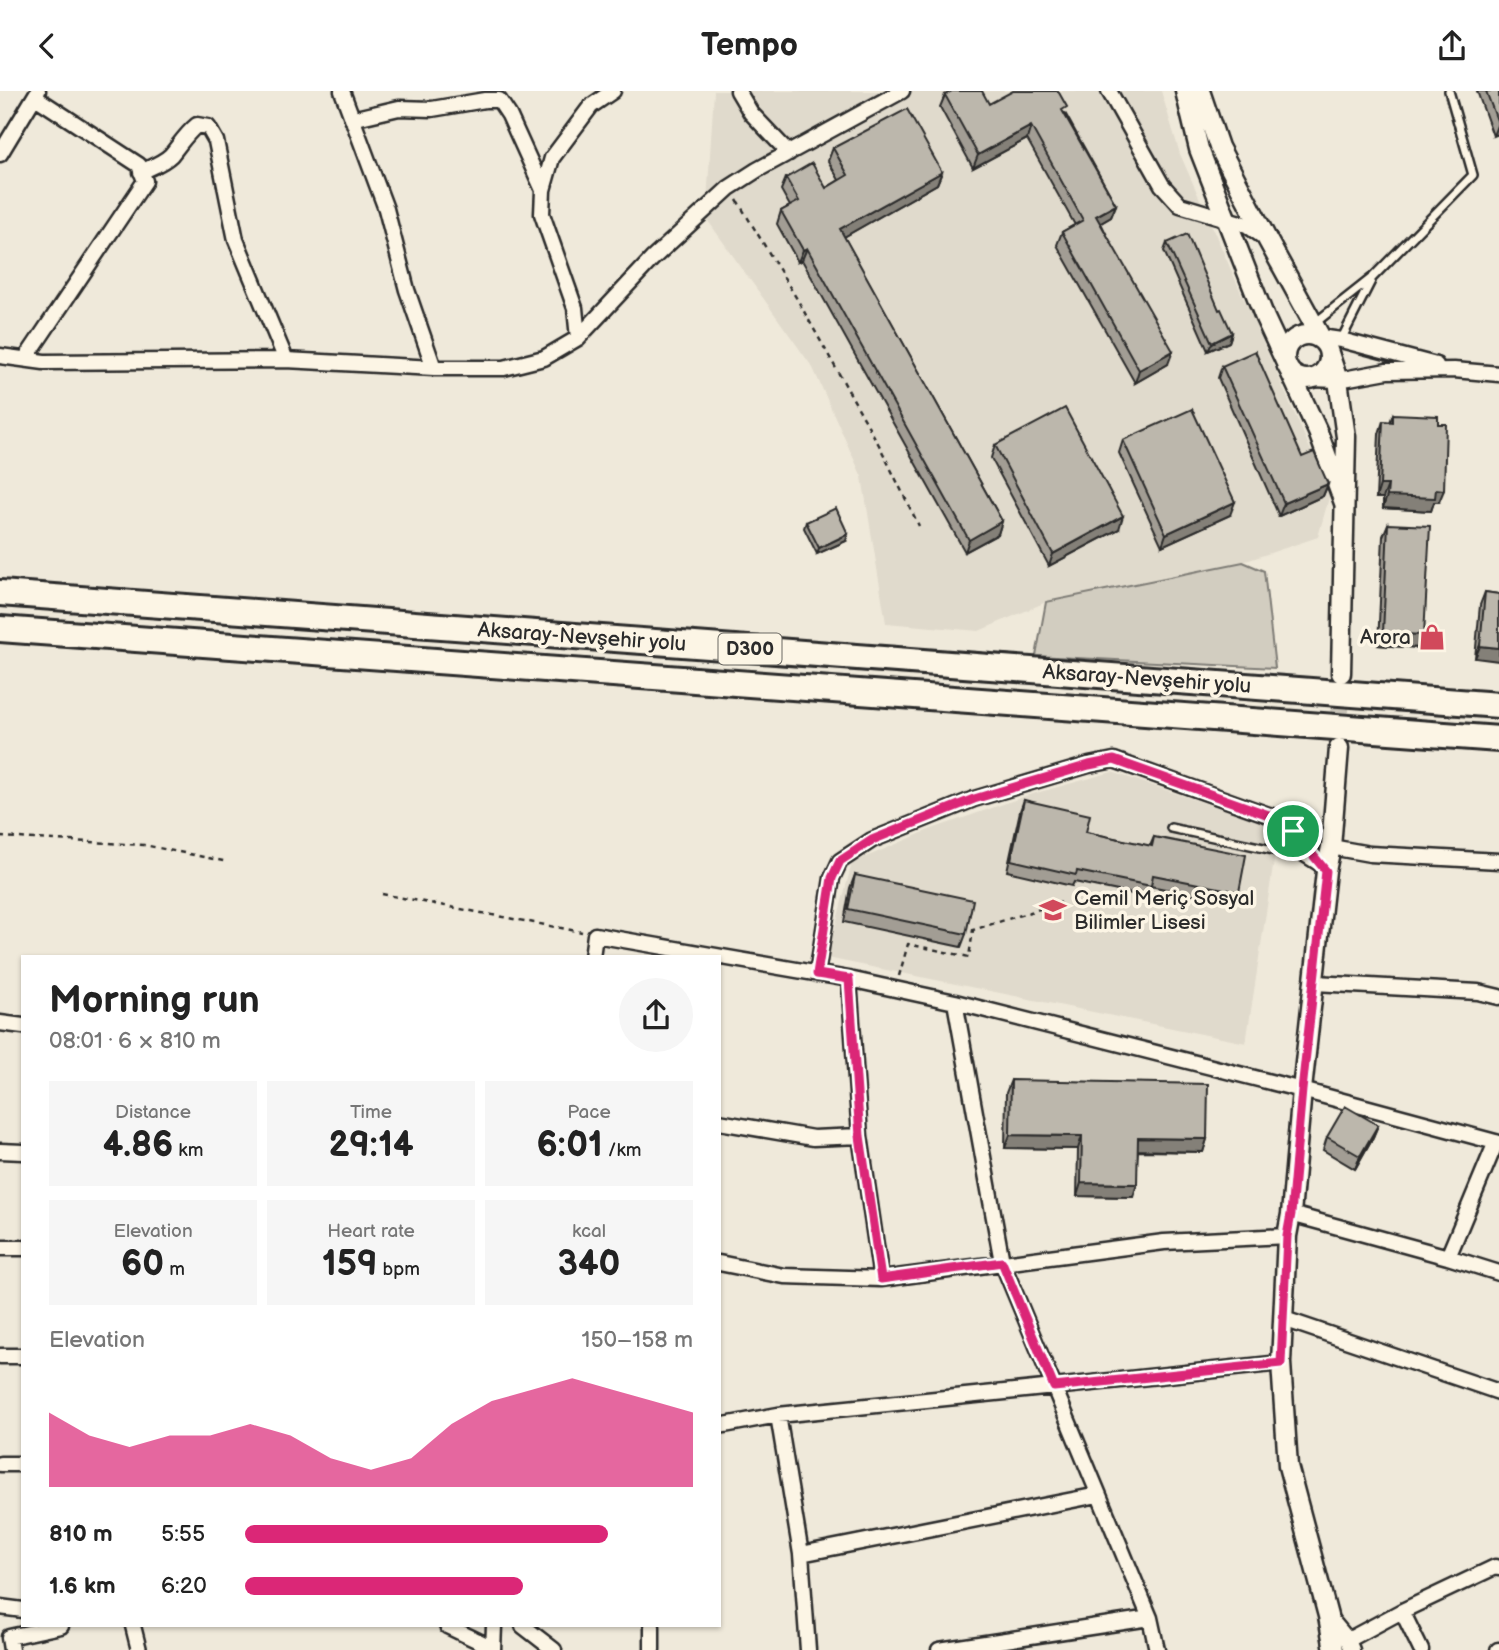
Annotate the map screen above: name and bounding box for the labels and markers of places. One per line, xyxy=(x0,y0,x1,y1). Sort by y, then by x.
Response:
shop icon: Arora xyxy=(1417,622,1447,652)
place label: Arora xyxy=(1360,625,1411,650)
pin xyxy=(1263,801,1323,861)
place label: Cemil Meriç Sosyal Bilimler Lisesi xyxy=(1074,886,1254,935)
school or university icon: Cemil Meriç Sosyal Bilimler Lisesi xyxy=(1038,895,1068,925)

